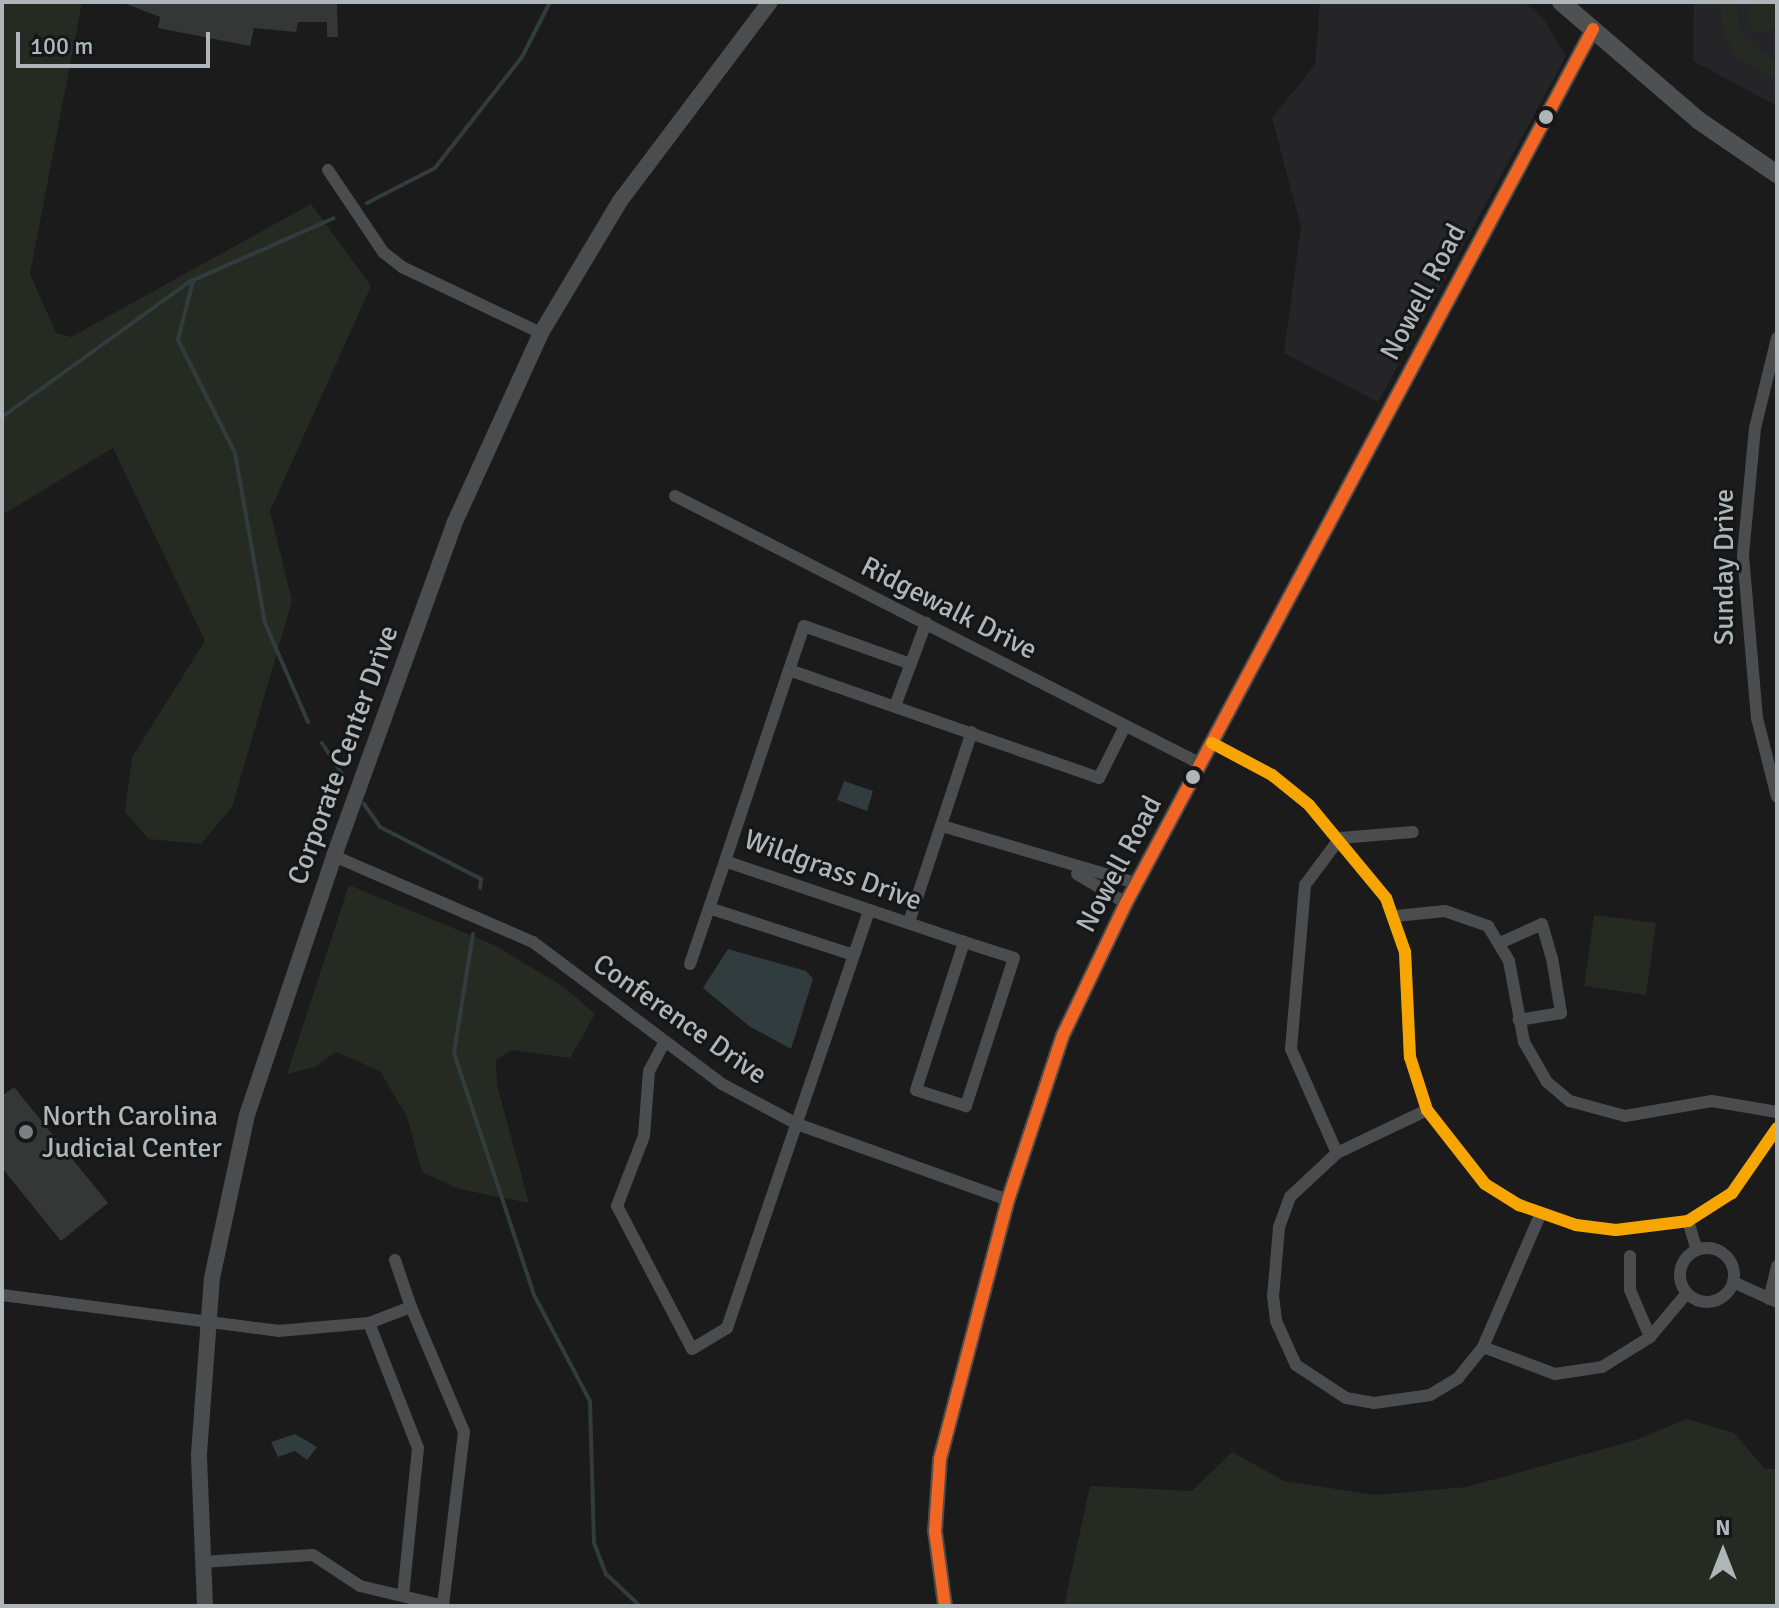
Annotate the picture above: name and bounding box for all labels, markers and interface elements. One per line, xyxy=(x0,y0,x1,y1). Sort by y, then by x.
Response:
scale bar xyxy=(20,16,214,66)
text: 100 m xyxy=(30,31,93,61)
unlabelled marker xyxy=(1538,109,1554,125)
street label: Nowell Road xyxy=(1373,218,1473,366)
street label: Sunday Drive xyxy=(1707,489,1741,645)
street label: Ridgewalk Drive xyxy=(855,549,1043,667)
street label: Corporate Center Drive xyxy=(280,621,406,889)
unlabelled marker xyxy=(1185,769,1201,785)
street label: Nowell Road xyxy=(1069,790,1169,938)
street label: Wildgrass Drive xyxy=(740,822,926,918)
street label: Conference Drive xyxy=(587,947,773,1091)
place label: North Carolina Judicial Center xyxy=(42,1099,222,1165)
marker: North Carolina Judicial Center xyxy=(17,1123,35,1141)
north arrow xyxy=(1683,1512,1763,1592)
text: N xyxy=(1715,1514,1731,1541)

